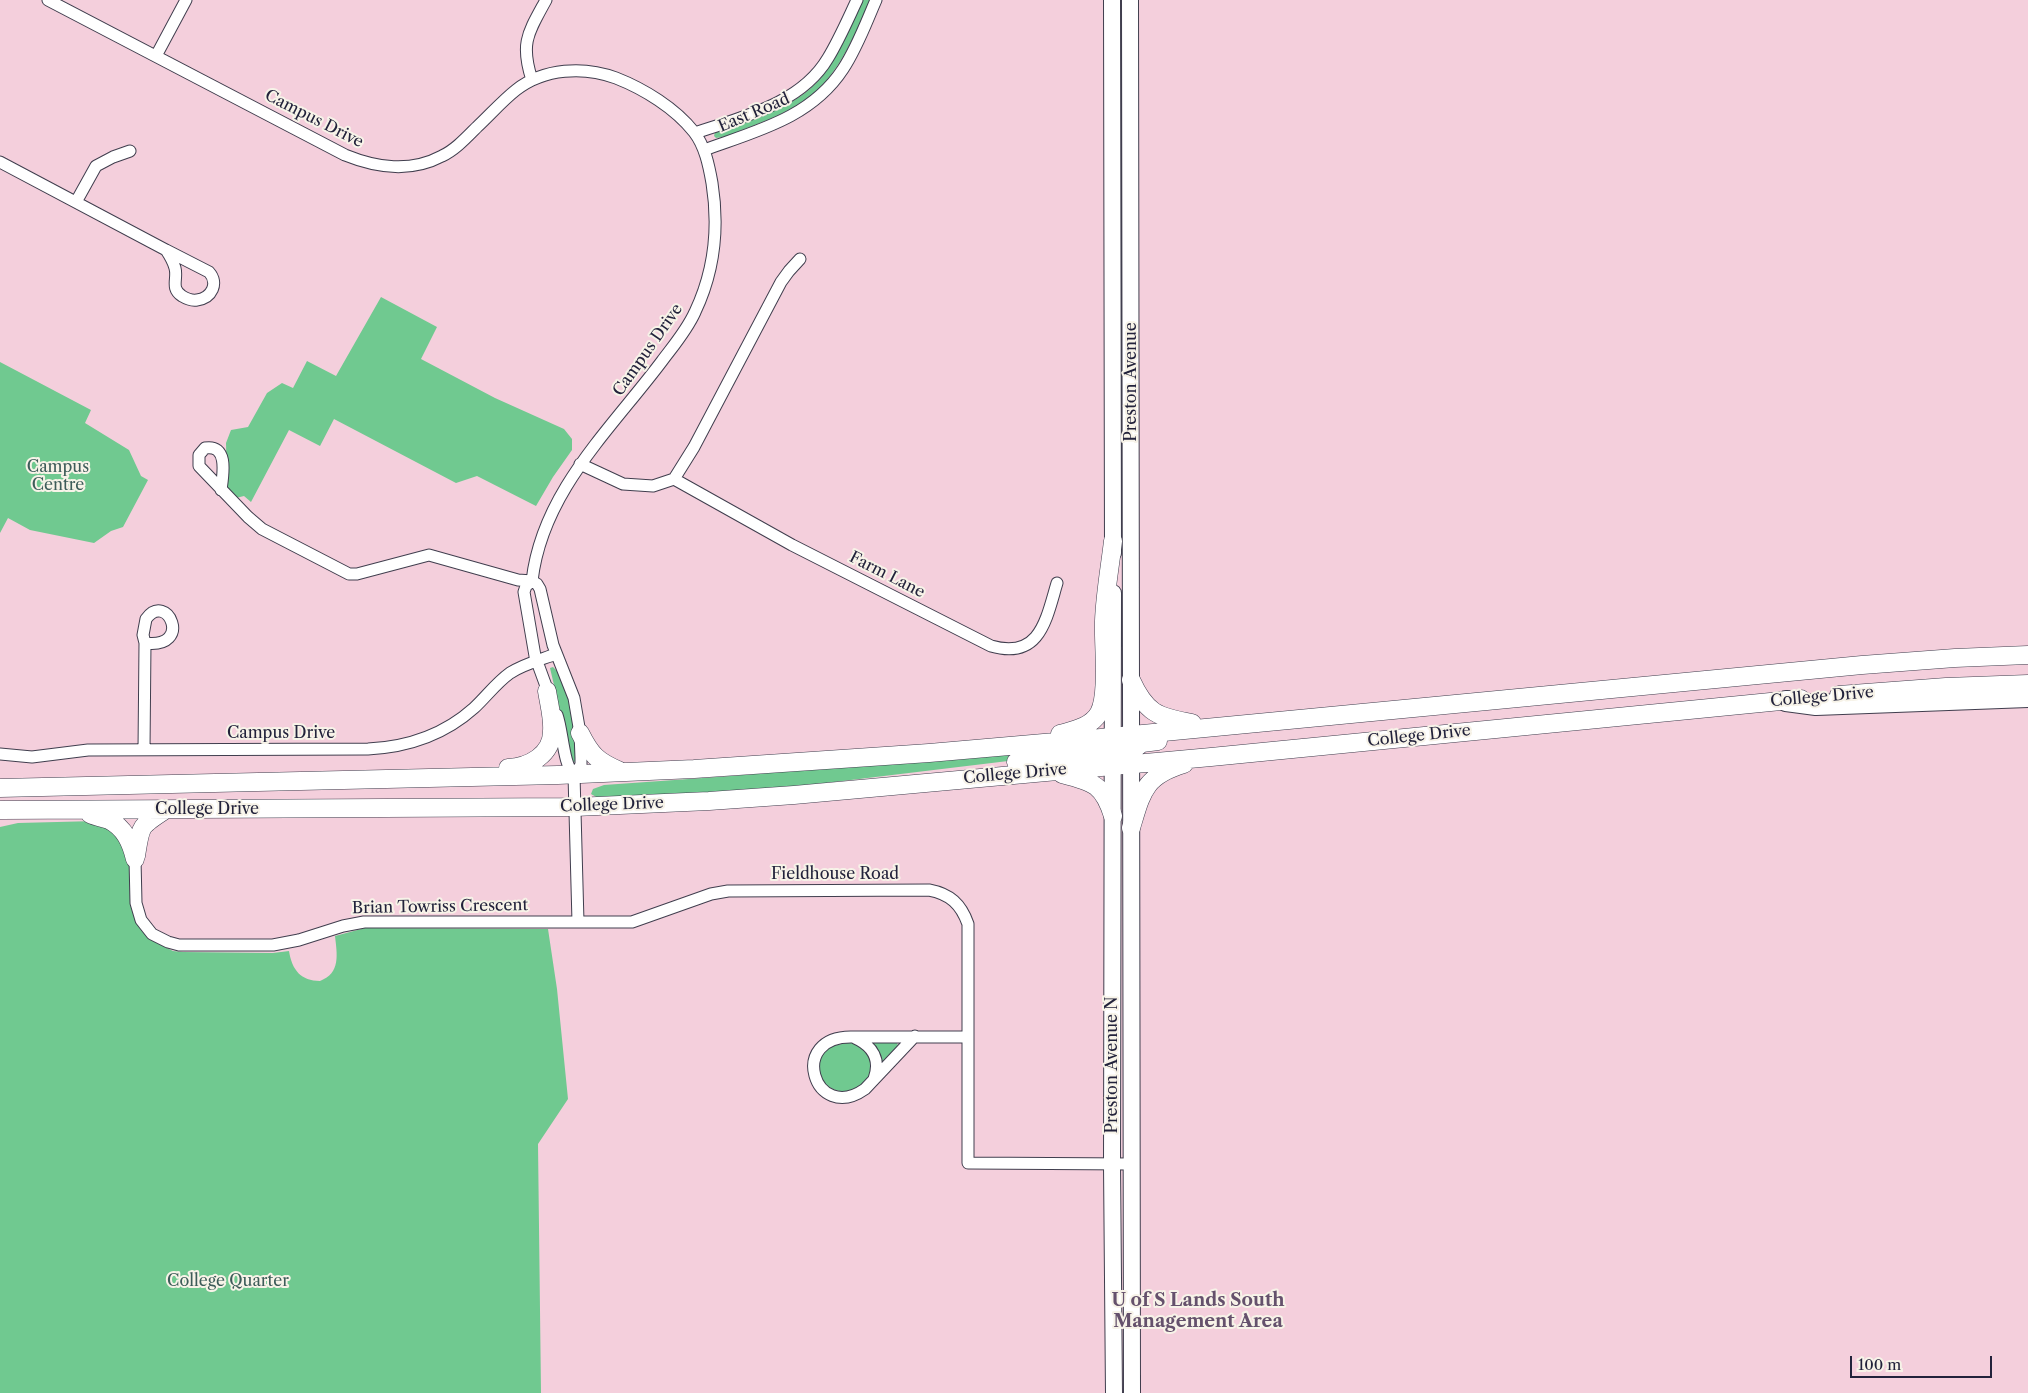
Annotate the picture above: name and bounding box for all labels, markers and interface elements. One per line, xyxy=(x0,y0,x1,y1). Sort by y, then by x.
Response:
street label: Campus Drive xyxy=(261,86,367,152)
street label: East Road xyxy=(715,89,793,137)
street label: Campus Drive xyxy=(609,300,687,400)
street label: Preston Avenue xyxy=(1121,322,1141,442)
park label: Campus Centre xyxy=(27,457,89,495)
street label: Farm Lane xyxy=(846,548,928,602)
street label: College Drive xyxy=(1769,683,1875,711)
street label: College Drive xyxy=(1366,721,1472,751)
street label: Campus Drive xyxy=(227,723,335,743)
street label: College Drive xyxy=(962,760,1068,788)
street label: College Drive xyxy=(560,794,664,816)
street label: College Drive xyxy=(155,799,259,819)
street label: Fieldhouse Road xyxy=(771,864,899,884)
street label: Brian Towriss Crescent xyxy=(352,896,528,918)
street label: Preston Avenue N xyxy=(1102,996,1122,1134)
park label: College Quarter xyxy=(167,1271,289,1291)
district label: U of S Lands South Management Area xyxy=(1111,1290,1285,1332)
scale bar xyxy=(1853,1346,1996,1378)
text: 100 m xyxy=(1858,1355,1901,1374)

